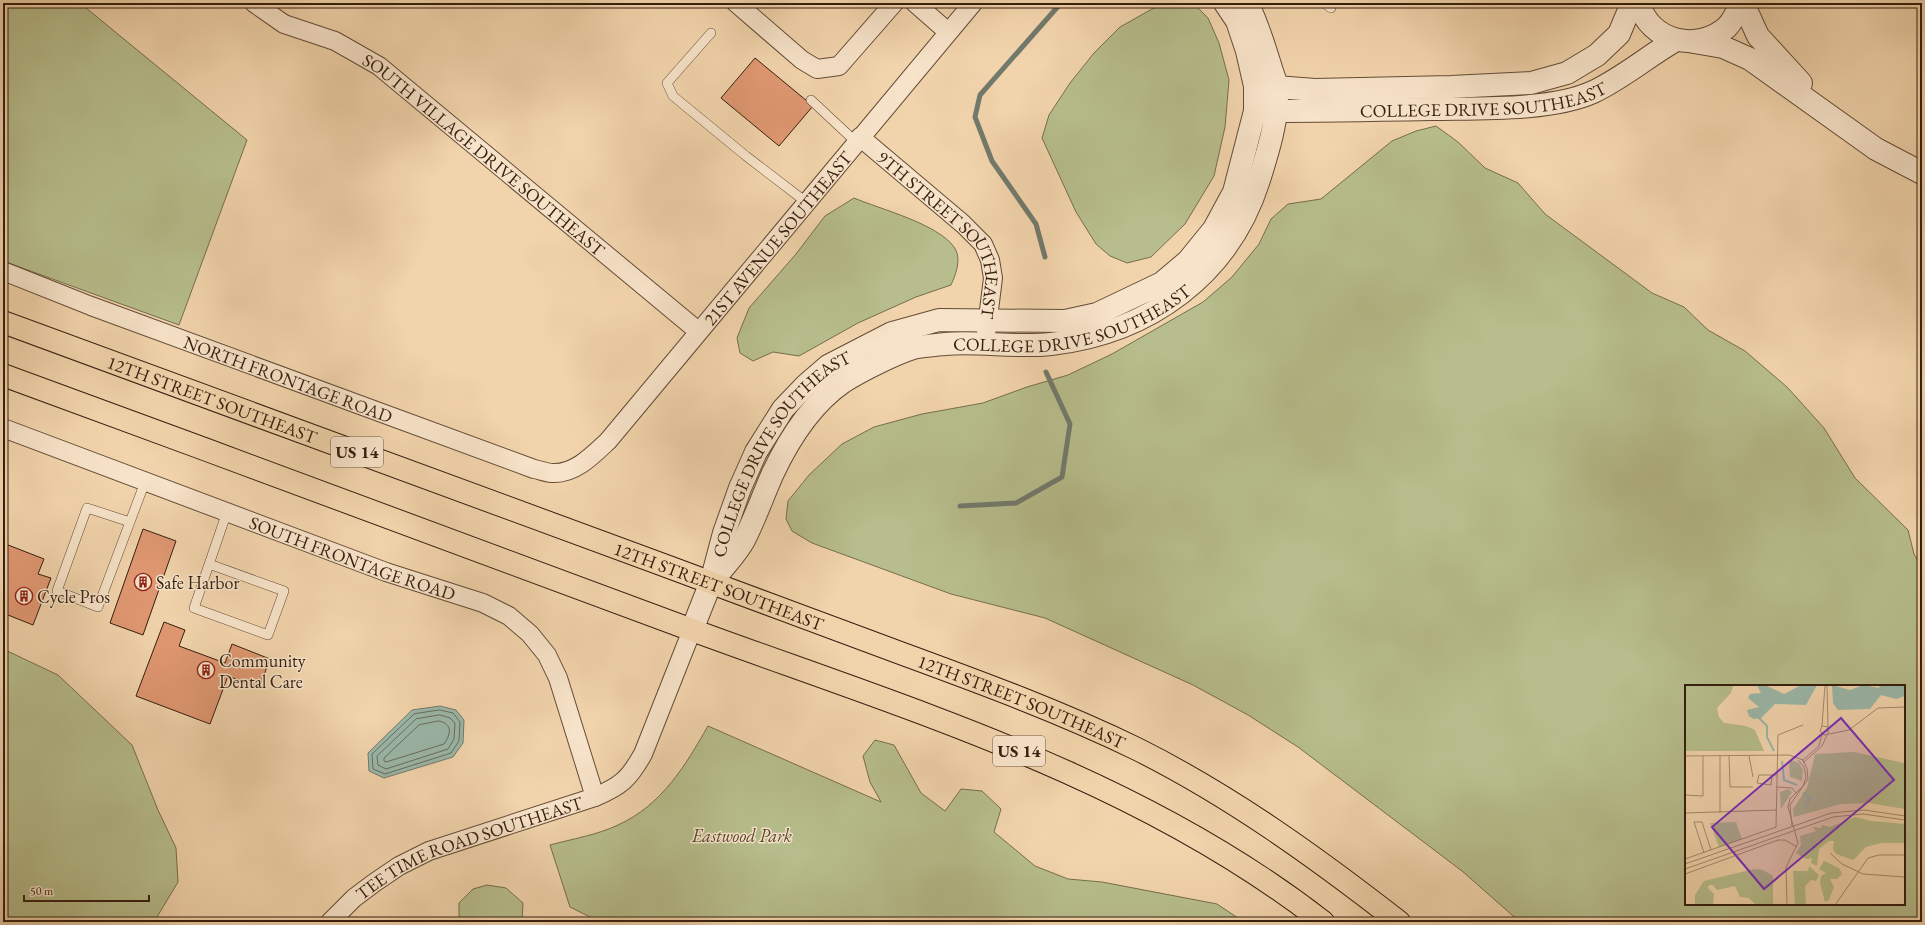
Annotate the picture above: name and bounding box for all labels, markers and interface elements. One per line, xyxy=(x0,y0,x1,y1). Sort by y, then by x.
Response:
street label: SOUTH VILLAGE DRIVE SOUTHEAST xyxy=(359,48,611,261)
street label: COLLEGE DRIVE SOUTHEAST xyxy=(1360,75,1611,122)
street label: 21ST AVENUE SOUTHEAST xyxy=(698,145,857,330)
street label: 9TH STREET SOUTHEAST xyxy=(873,145,1005,321)
street label: COLLEGE DRIVE SOUTHEAST xyxy=(953,278,1196,357)
street label: NORTH FRONTAGE ROAD xyxy=(181,330,396,428)
street label: COLLEGE DRIVE SOUTHEAST xyxy=(707,345,855,560)
street label: 12TH STREET SOUTHEAST xyxy=(104,350,321,448)
road number: US 14 xyxy=(331,437,383,467)
street label: SOUTH FRONTAGE ROAD xyxy=(246,510,458,605)
street label: 12TH STREET SOUTHEAST xyxy=(611,536,828,635)
place label: Safe Harbor xyxy=(156,571,239,594)
building icon: Safe Harbor xyxy=(133,572,153,592)
place label: Cycle Pros xyxy=(37,585,110,608)
building icon: Cycle Pros xyxy=(14,586,34,606)
place label: Community Dental Care xyxy=(219,649,306,693)
street label: 12TH STREET SOUTHEAST xyxy=(915,649,1130,754)
building icon: Community Dental Care xyxy=(196,660,216,680)
inset map xyxy=(1685,685,1905,905)
road number: US 14 xyxy=(993,736,1045,766)
street label: TEE TIME ROAD SOUTHEAST xyxy=(351,790,586,904)
park label: Eastwood Park xyxy=(691,824,792,847)
scale bar xyxy=(24,877,149,903)
text: 50 m xyxy=(30,883,54,899)

